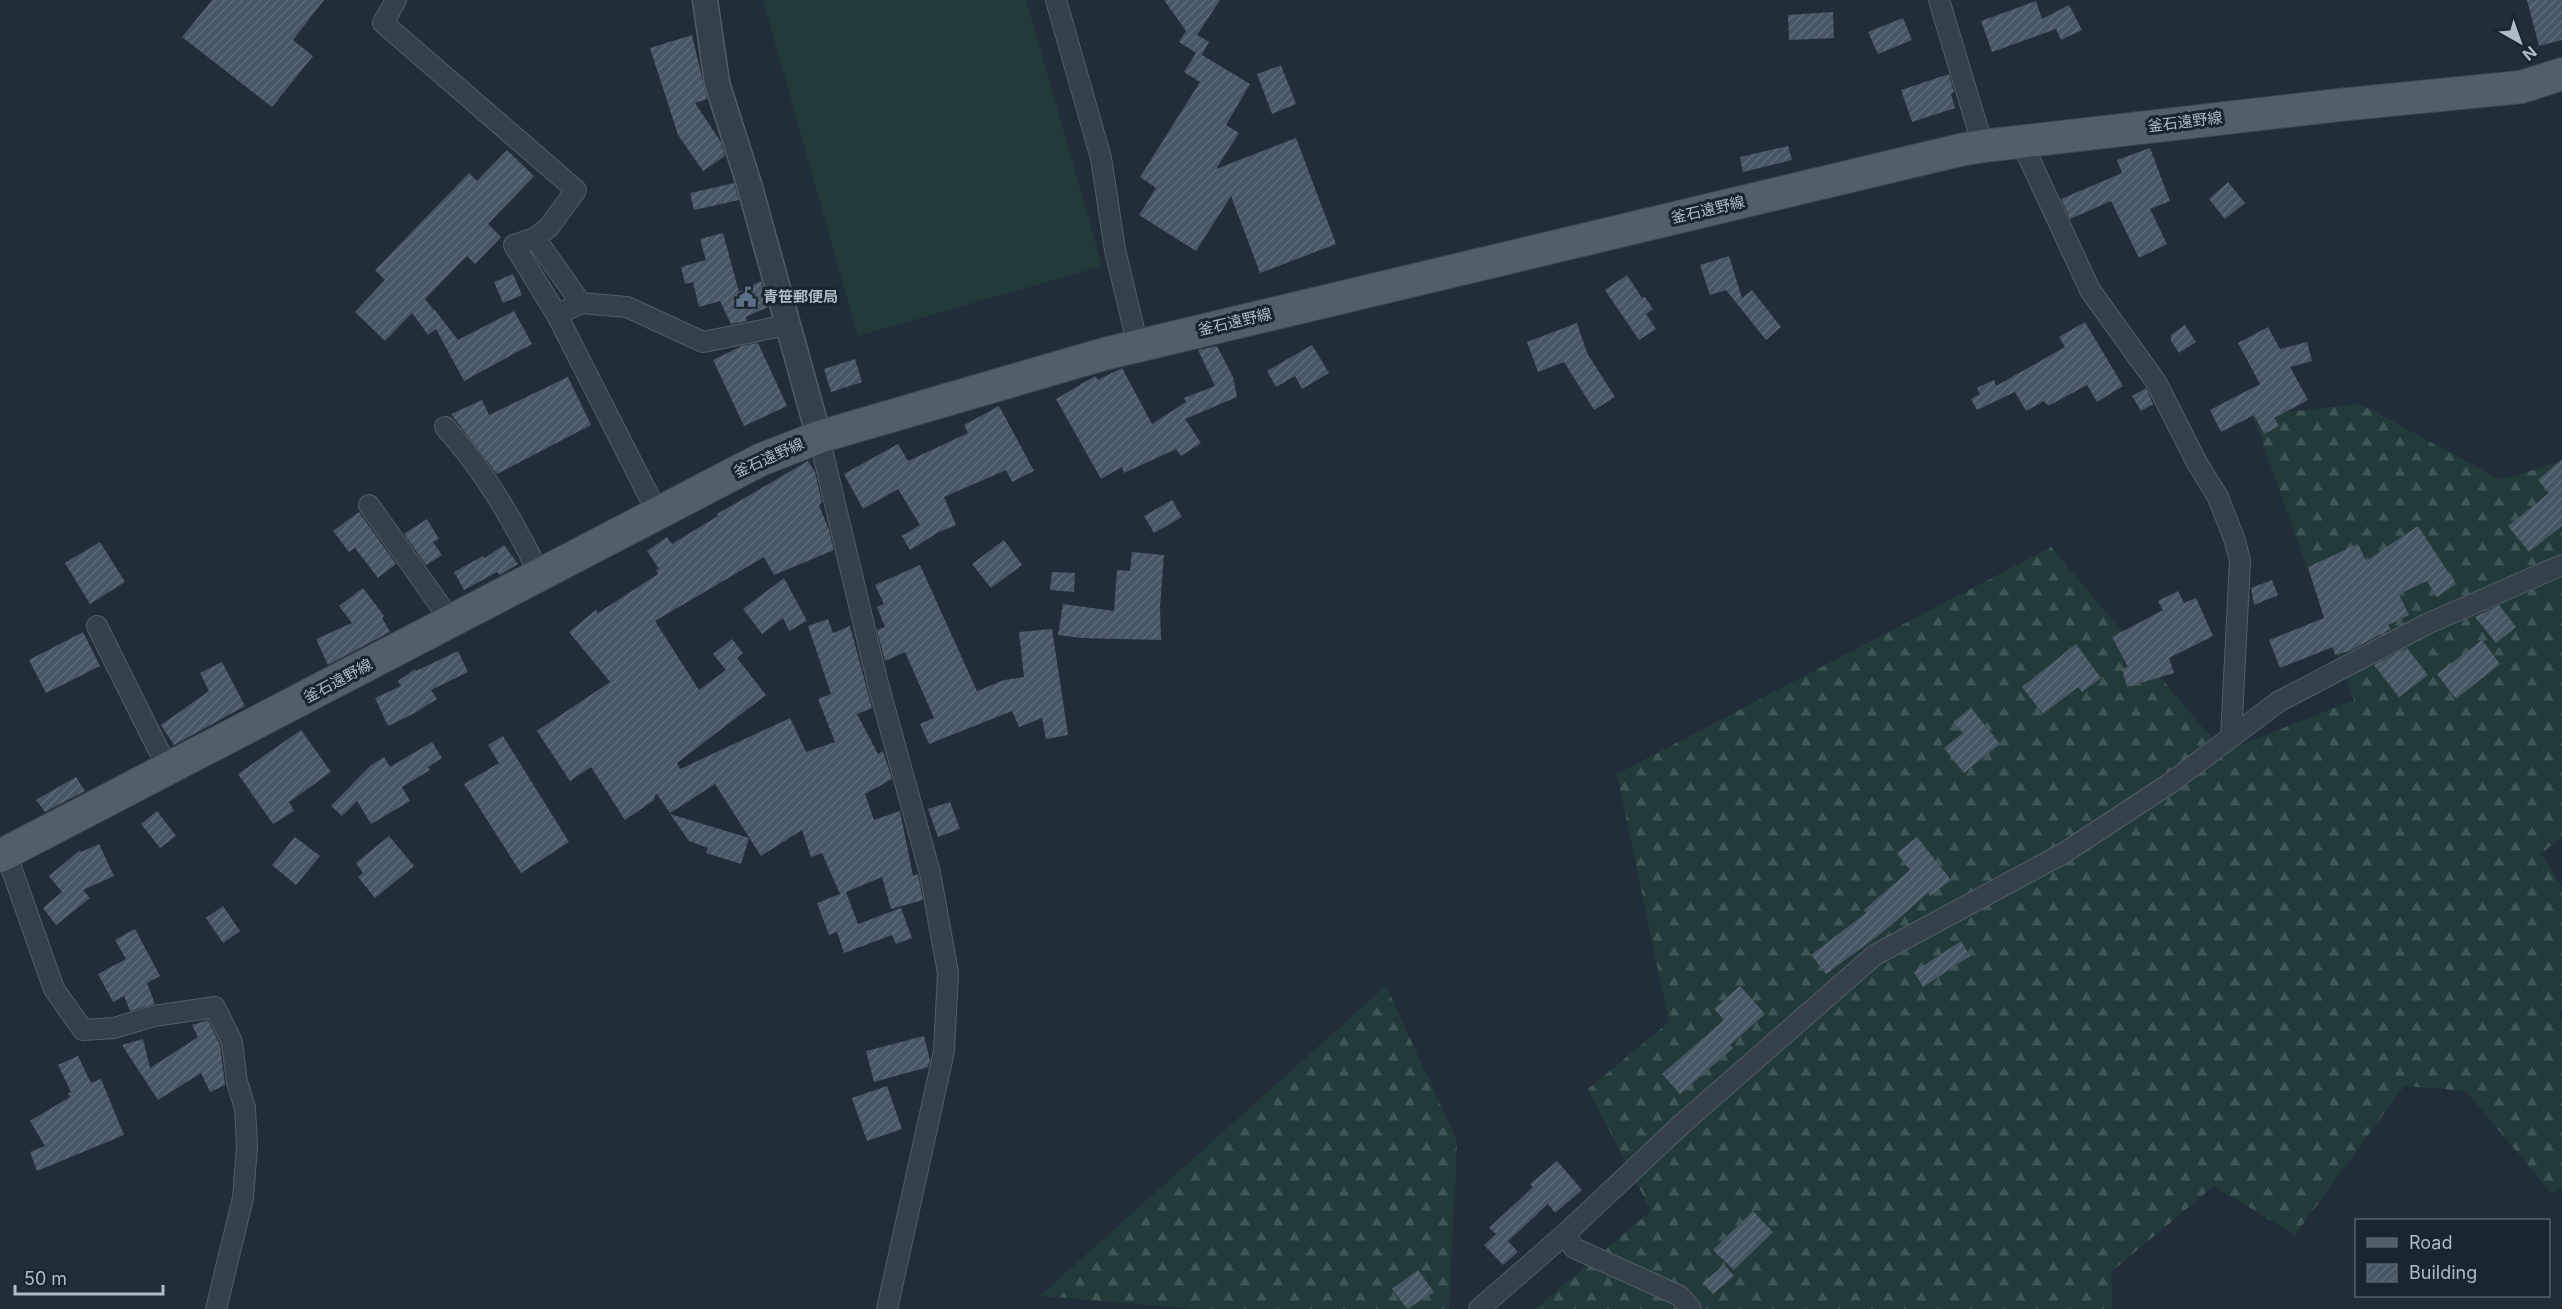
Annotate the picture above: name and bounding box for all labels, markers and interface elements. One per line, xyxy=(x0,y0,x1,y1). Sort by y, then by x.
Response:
north arrow xyxy=(2490,12,2550,72)
text: N xyxy=(2519,42,2541,65)
street label: 釜石遠野線 xyxy=(2147,108,2223,136)
street label: 釜石遠野線 xyxy=(1669,192,1747,227)
public building icon: 青笹郵便局 xyxy=(734,285,758,309)
place label: 青笹郵便局 xyxy=(763,287,838,306)
street label: 釜石遠野線 xyxy=(1196,304,1274,339)
street label: 釜石遠野線 xyxy=(731,434,807,481)
street label: 釜石遠野線 xyxy=(300,655,375,707)
legend xyxy=(2355,1219,2550,1297)
text: Road xyxy=(2409,1232,2452,1253)
scale bar xyxy=(15,1258,164,1296)
text: Building xyxy=(2409,1262,2477,1283)
text: 50 m xyxy=(24,1268,67,1289)

